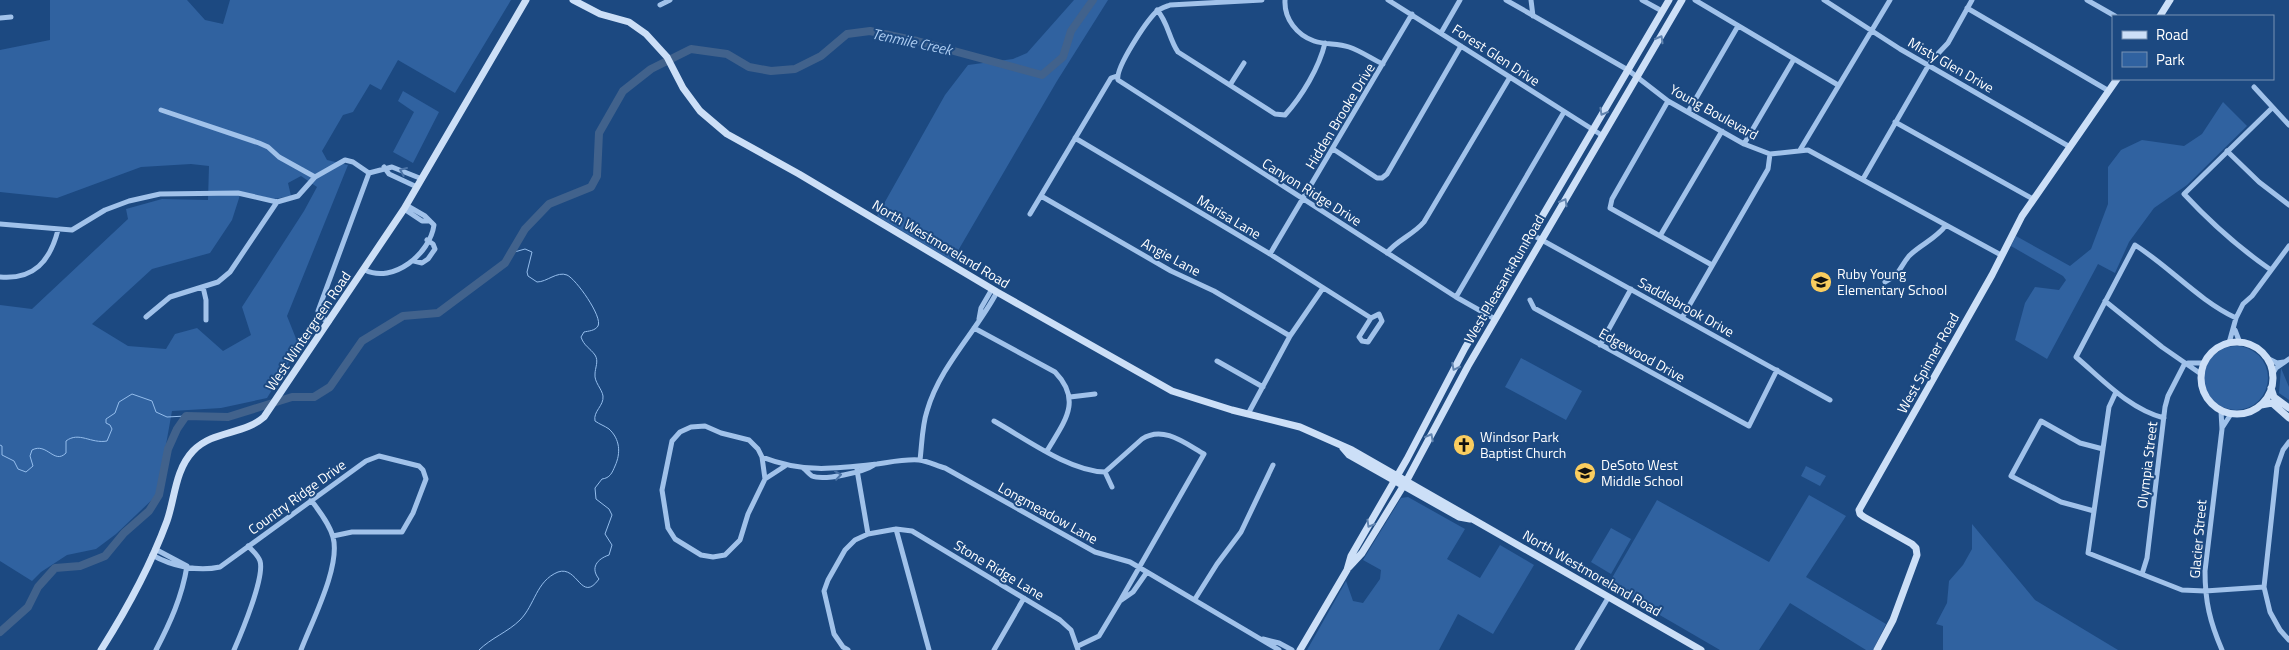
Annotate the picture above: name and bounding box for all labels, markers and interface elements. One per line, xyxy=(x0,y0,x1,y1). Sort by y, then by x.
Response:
legend xyxy=(2112,15,2274,80)
street label: Forest Glen Drive xyxy=(1448,18,1544,91)
water label: Tenmile Creek xyxy=(870,22,956,62)
text: Road xyxy=(2156,23,2188,46)
street label: Misty Glen Drive xyxy=(1904,31,1998,98)
one-way arrow xyxy=(1653,35,1663,44)
text: Park xyxy=(2156,48,2185,71)
street label: Hidden Brooke Drive xyxy=(1300,59,1380,173)
street label: Young Boulevard xyxy=(1666,78,1762,145)
one-way arrow xyxy=(1599,106,1609,115)
street label: Canyon Ridge Drive xyxy=(1258,153,1366,231)
one-way arrow xyxy=(399,167,408,177)
street label: Marisa Lane xyxy=(1193,189,1265,244)
street label: North Westmoreland Road xyxy=(868,194,1014,293)
one-way arrow xyxy=(1558,198,1568,207)
street label: West Pleasant Run Road xyxy=(1458,211,1549,347)
street label: Angie Lane xyxy=(1138,232,1205,281)
place label: Ruby Young Elementary School xyxy=(1837,263,1947,300)
street label: West Wintergreen Road xyxy=(260,267,356,395)
school or university icon: Ruby Young Elementary School xyxy=(1809,270,1833,294)
street label: Saddlebrook Drive xyxy=(1634,271,1738,342)
street label: West Spinner Road xyxy=(1891,309,1964,417)
street label: Edgewood Drive xyxy=(1595,322,1689,387)
one-way arrow xyxy=(1451,362,1461,371)
street label: Olympia Street xyxy=(2131,420,2162,510)
place label: Windsor Park Baptist Church xyxy=(1480,426,1566,463)
one-way arrow xyxy=(1424,433,1434,442)
church icon: Windsor Park Baptist Church xyxy=(1452,433,1476,457)
street label: Country Ridge Drive xyxy=(243,454,350,539)
place label: DeSoto West Middle School xyxy=(1601,454,1683,491)
school or university icon: DeSoto West Middle School xyxy=(1573,461,1597,485)
one-way arrow xyxy=(835,470,843,481)
street label: Longmeadow Lane xyxy=(994,476,1102,549)
street label: Glacier Street xyxy=(2184,499,2211,579)
one-way arrow xyxy=(1367,518,1377,527)
street label: North Westmoreland Road xyxy=(1519,524,1666,621)
street label: Stone Ridge Lane xyxy=(950,534,1048,605)

